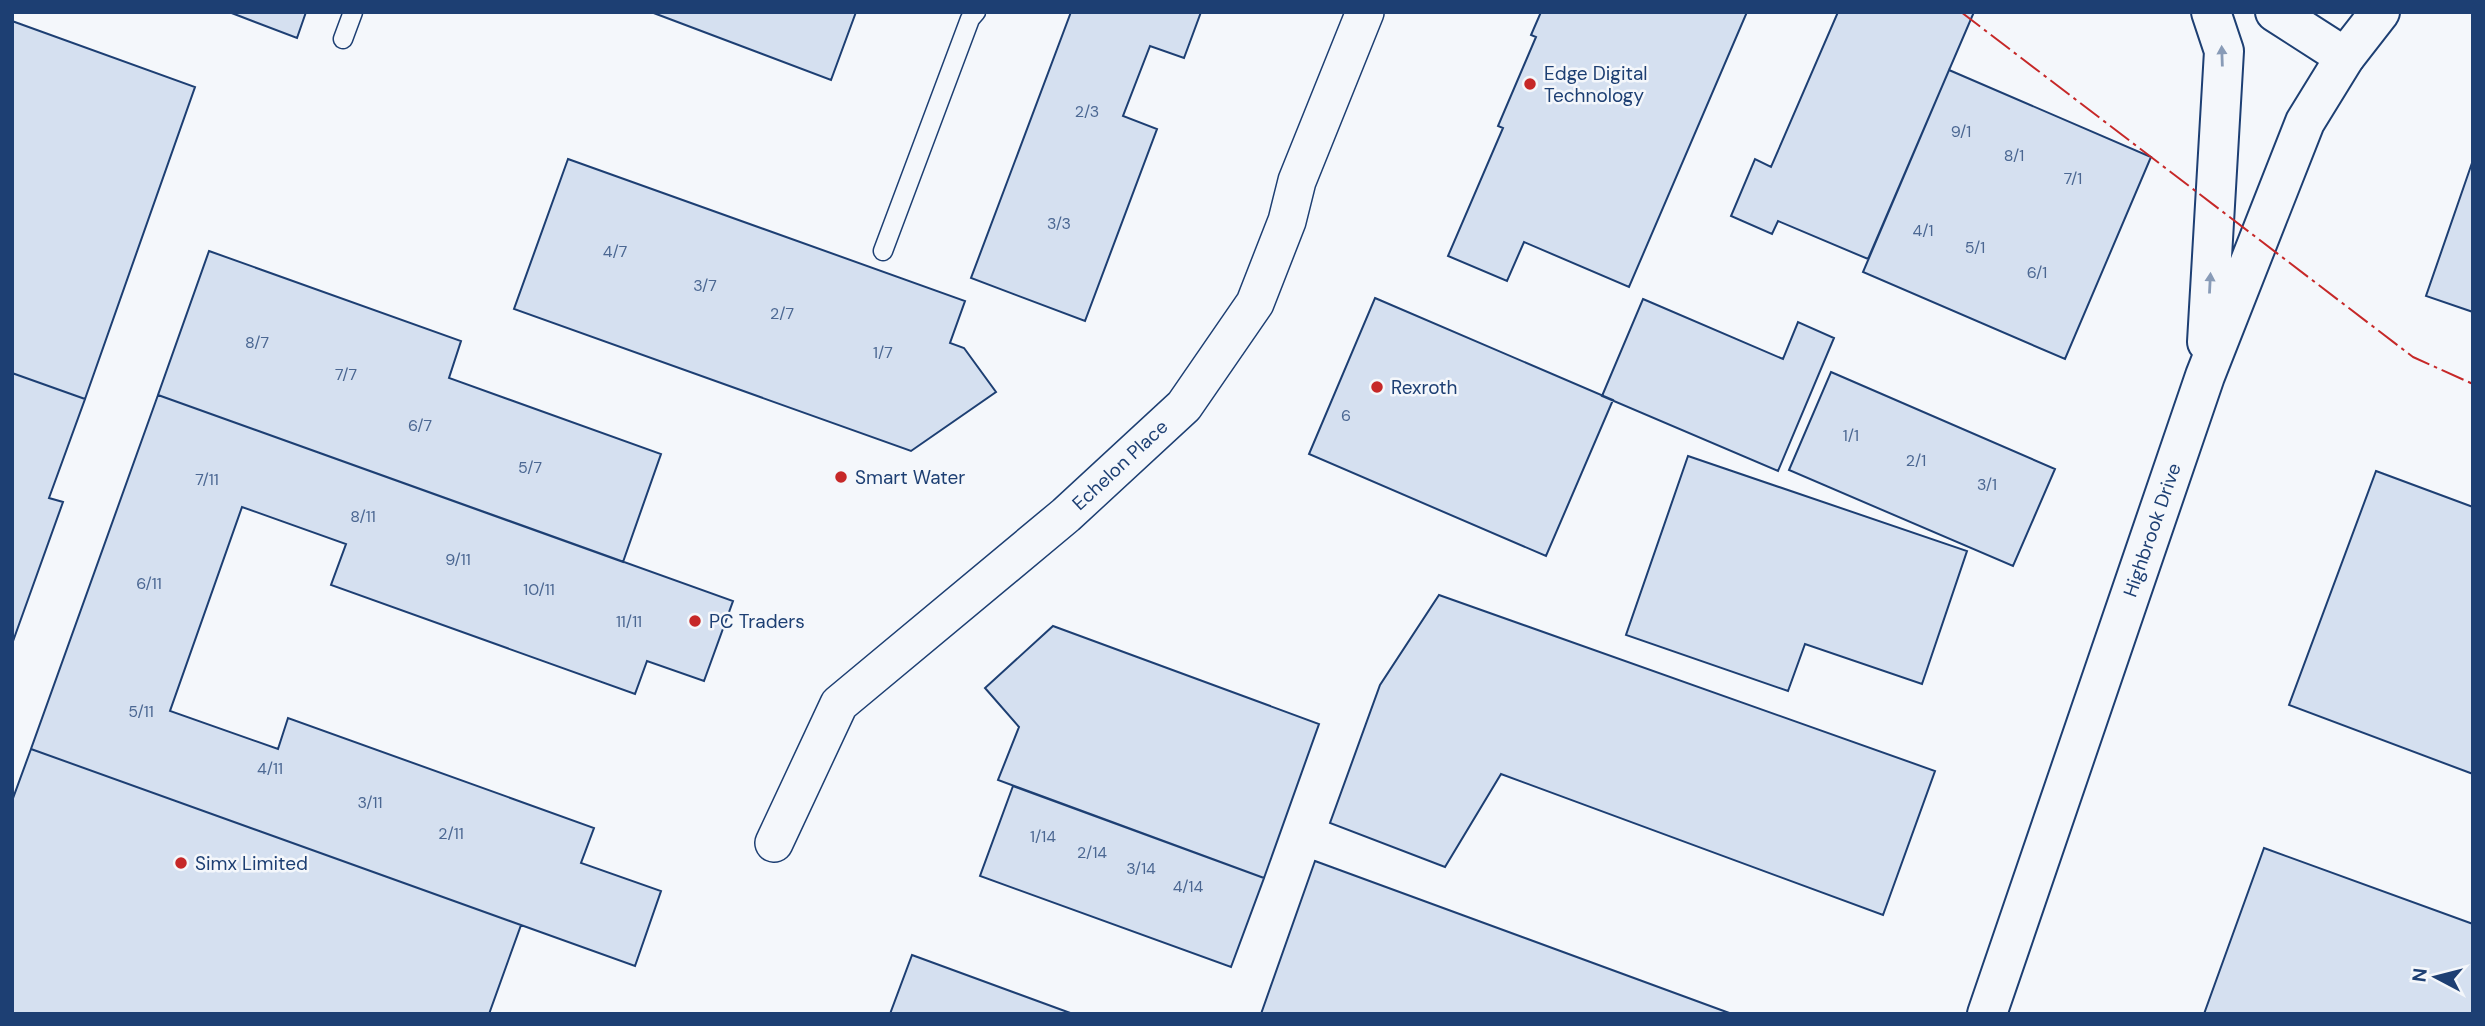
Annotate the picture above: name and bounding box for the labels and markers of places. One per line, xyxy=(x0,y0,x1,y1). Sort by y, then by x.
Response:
place label: Edge Digital Technology xyxy=(1544,61,1648,108)
marker: Edge Digital Technology xyxy=(1522,76,1538,92)
place label: Rexroth xyxy=(1391,375,1457,400)
marker: Rexroth xyxy=(1369,379,1385,395)
place label: Smart Water xyxy=(855,465,965,490)
marker: Smart Water xyxy=(833,469,849,485)
place label: PC Traders xyxy=(709,609,805,634)
marker: PC Traders xyxy=(687,613,703,629)
place label: Simx Limited xyxy=(195,851,308,876)
marker: Simx Limited xyxy=(173,855,189,871)

